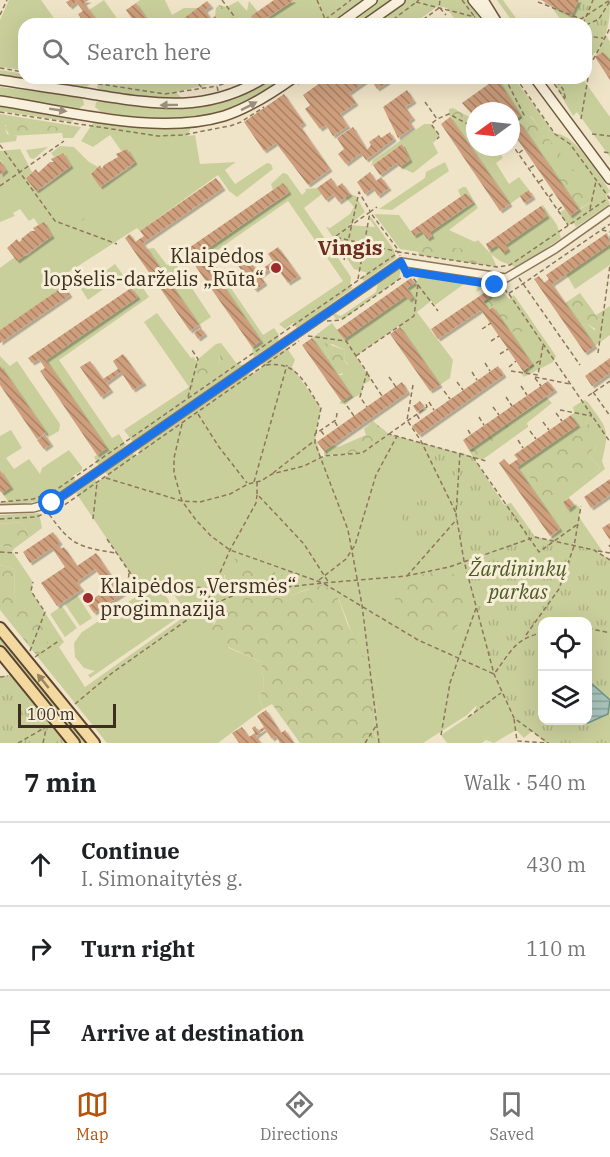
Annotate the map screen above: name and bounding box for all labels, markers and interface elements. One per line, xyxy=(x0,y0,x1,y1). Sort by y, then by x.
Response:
search box xyxy=(18,18,592,84)
icon: search xyxy=(39,35,72,68)
text: Search here xyxy=(87,37,211,66)
one-way arrow xyxy=(159,100,178,109)
one-way arrow xyxy=(240,101,257,110)
north arrow xyxy=(466,102,520,156)
one-way arrow xyxy=(48,105,67,114)
district label: Vingis xyxy=(318,233,382,261)
place label: Klaipėdos lopšelis-darželis „Rūta“ xyxy=(44,242,264,292)
marker: Klaipėdos lopšelis-darželis „Rūta“ xyxy=(269,261,283,275)
route end xyxy=(481,271,507,297)
route start xyxy=(38,489,64,515)
park label: Žardininkų parkas xyxy=(468,555,568,605)
place label: Klaipėdos „Versmės“ progimnazija xyxy=(100,572,297,622)
marker: Klaipėdos „Versmės“ progimnazija xyxy=(81,591,95,605)
map controls xyxy=(538,617,592,725)
button: locate xyxy=(538,617,592,671)
button: layers xyxy=(538,671,592,725)
one-way arrow xyxy=(38,674,50,689)
scale bar xyxy=(18,701,116,728)
text: 100 m xyxy=(27,704,75,724)
text: 7 min xyxy=(24,765,97,799)
text: Walk · 540 m xyxy=(464,769,586,796)
text: Continue xyxy=(81,836,180,865)
icon: ahead xyxy=(24,848,57,881)
text: 430 m xyxy=(526,851,586,878)
text: I. Simonaitytės g. xyxy=(81,865,243,892)
icon: right xyxy=(24,932,57,965)
text: Turn right xyxy=(81,934,195,963)
text: 110 m xyxy=(526,935,586,962)
icon: arrive xyxy=(24,1016,57,1049)
text: Arrive at destination xyxy=(81,1018,304,1047)
tab: Map xyxy=(76,1088,109,1144)
tab: Directions xyxy=(260,1088,338,1144)
tab: Saved xyxy=(489,1088,534,1144)

